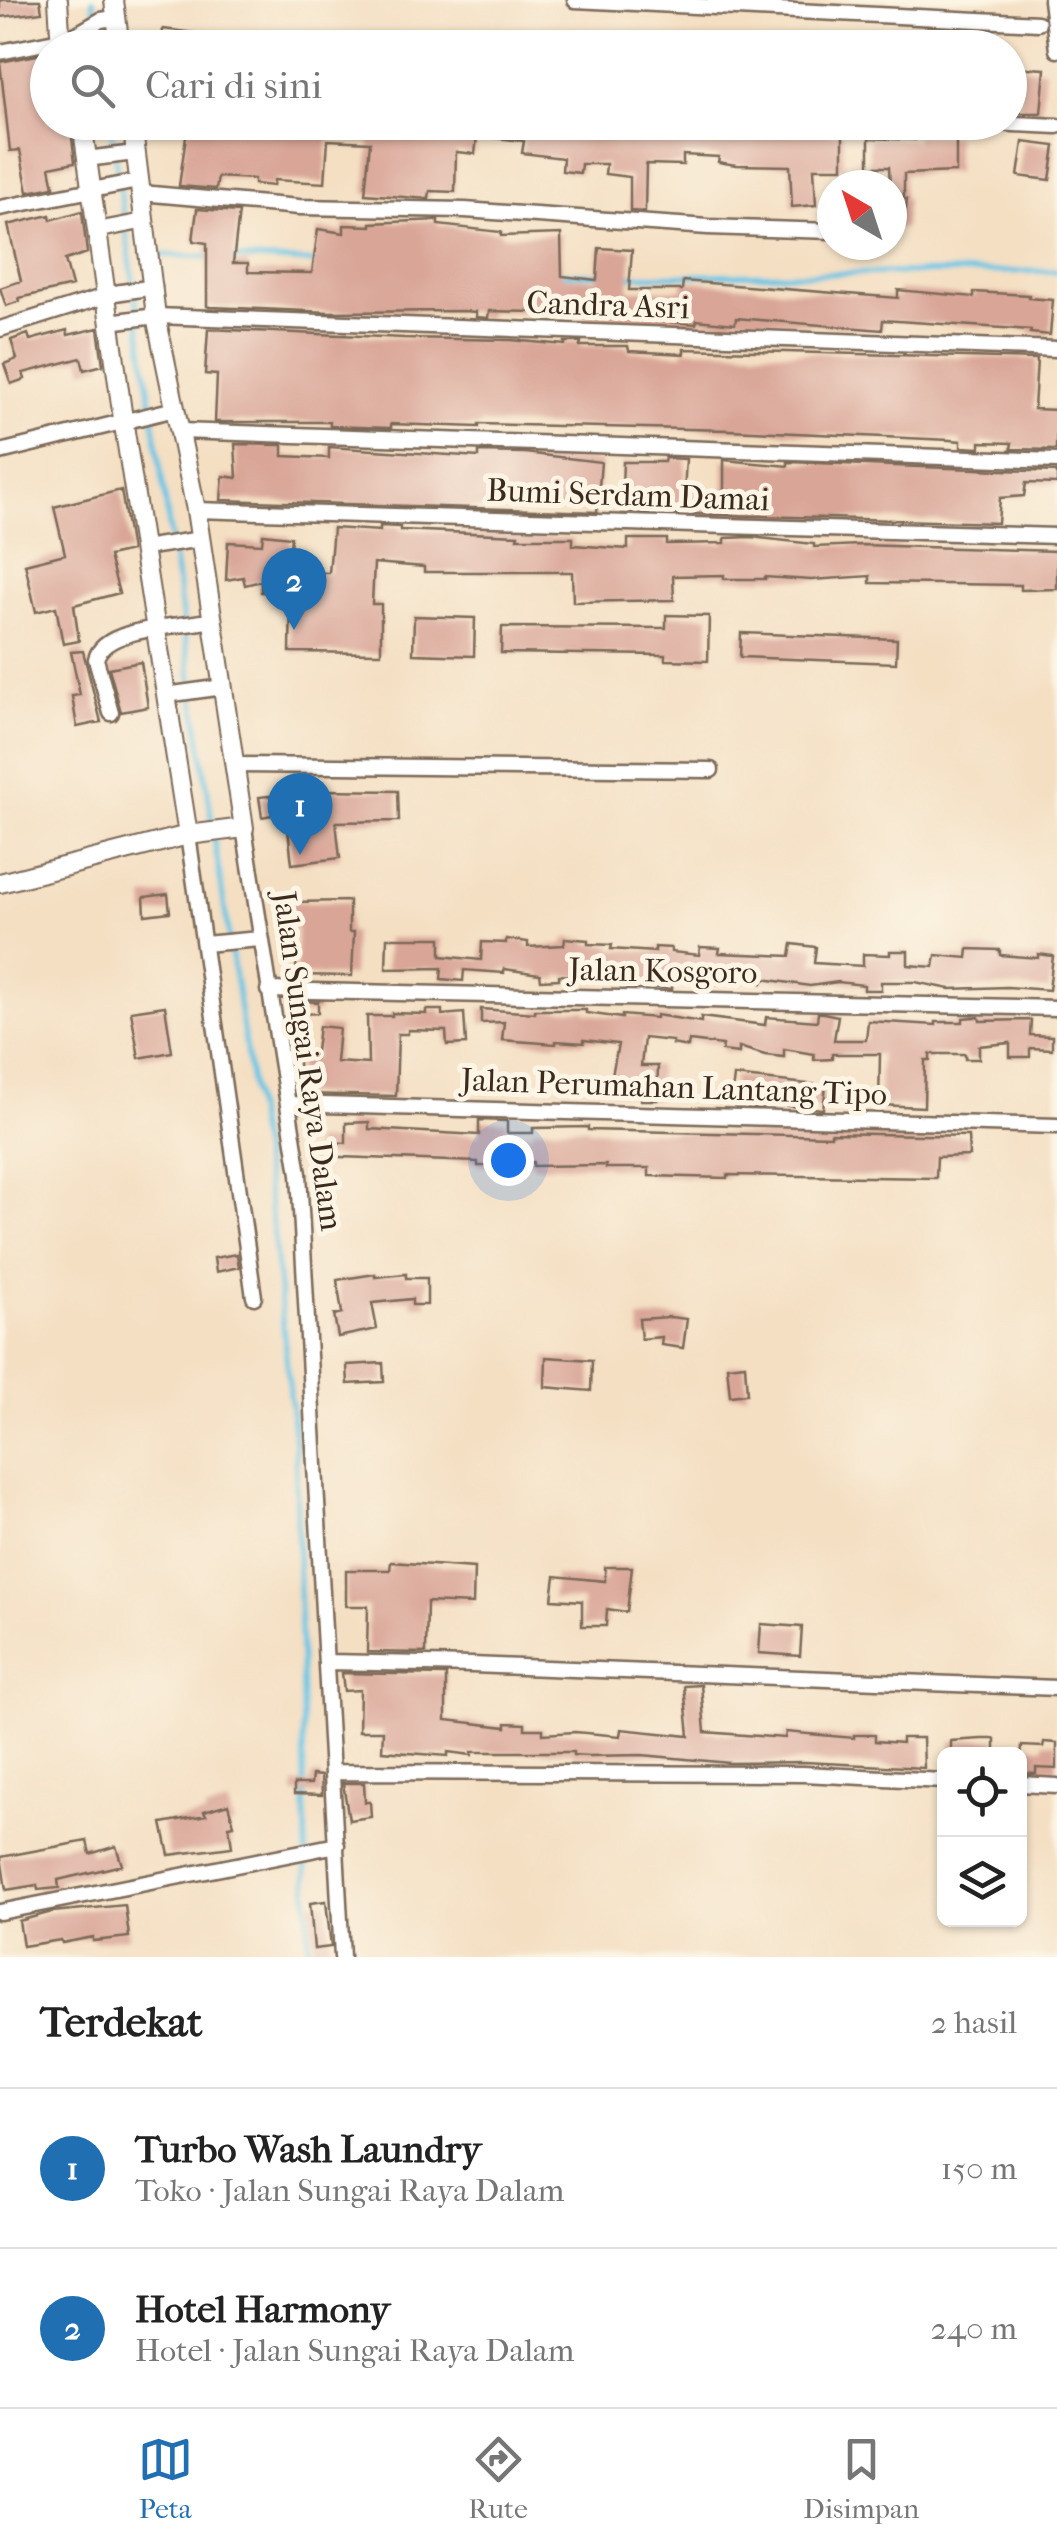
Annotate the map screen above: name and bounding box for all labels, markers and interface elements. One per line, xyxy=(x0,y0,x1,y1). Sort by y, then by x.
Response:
search box xyxy=(30,30,1027,140)
icon: search xyxy=(65,58,120,113)
text: Cari di sini xyxy=(145,63,322,108)
north arrow xyxy=(817,170,907,260)
street label: Candra Asri xyxy=(526,284,691,326)
street label: Bumi Serdam Damai xyxy=(486,472,771,518)
pin: 2 xyxy=(262,548,326,630)
pin: 1 xyxy=(268,772,332,855)
street label: Jalan Sungai Raya Dalam xyxy=(265,886,350,1233)
street label: Jalan Kosgoro xyxy=(565,951,758,991)
street label: Jalan Perumahan Lantang Tipo xyxy=(457,1061,888,1113)
your location xyxy=(483,1135,534,1186)
map controls xyxy=(937,1747,1027,1927)
button: locate xyxy=(937,1747,1027,1837)
button: layers xyxy=(937,1837,1027,1927)
text: Terdekat xyxy=(40,1998,202,2047)
text: 2 hasil xyxy=(931,2004,1017,2041)
text: Turbo Wash Laundry xyxy=(135,2127,481,2172)
text: 1 xyxy=(67,2150,78,2187)
text: 150 m xyxy=(941,2150,1017,2187)
text: Toko · Jalan Sungai Raya Dalam xyxy=(135,2172,564,2209)
text: Hotel Harmony xyxy=(135,2287,390,2332)
text: 2 xyxy=(64,2310,81,2347)
text: 240 m xyxy=(931,2310,1017,2347)
text: Hotel · Jalan Sungai Raya Dalam xyxy=(135,2332,574,2369)
tab: Peta xyxy=(138,2432,193,2525)
tab: Rute xyxy=(468,2432,528,2525)
tab: Disimpan xyxy=(803,2432,919,2525)

